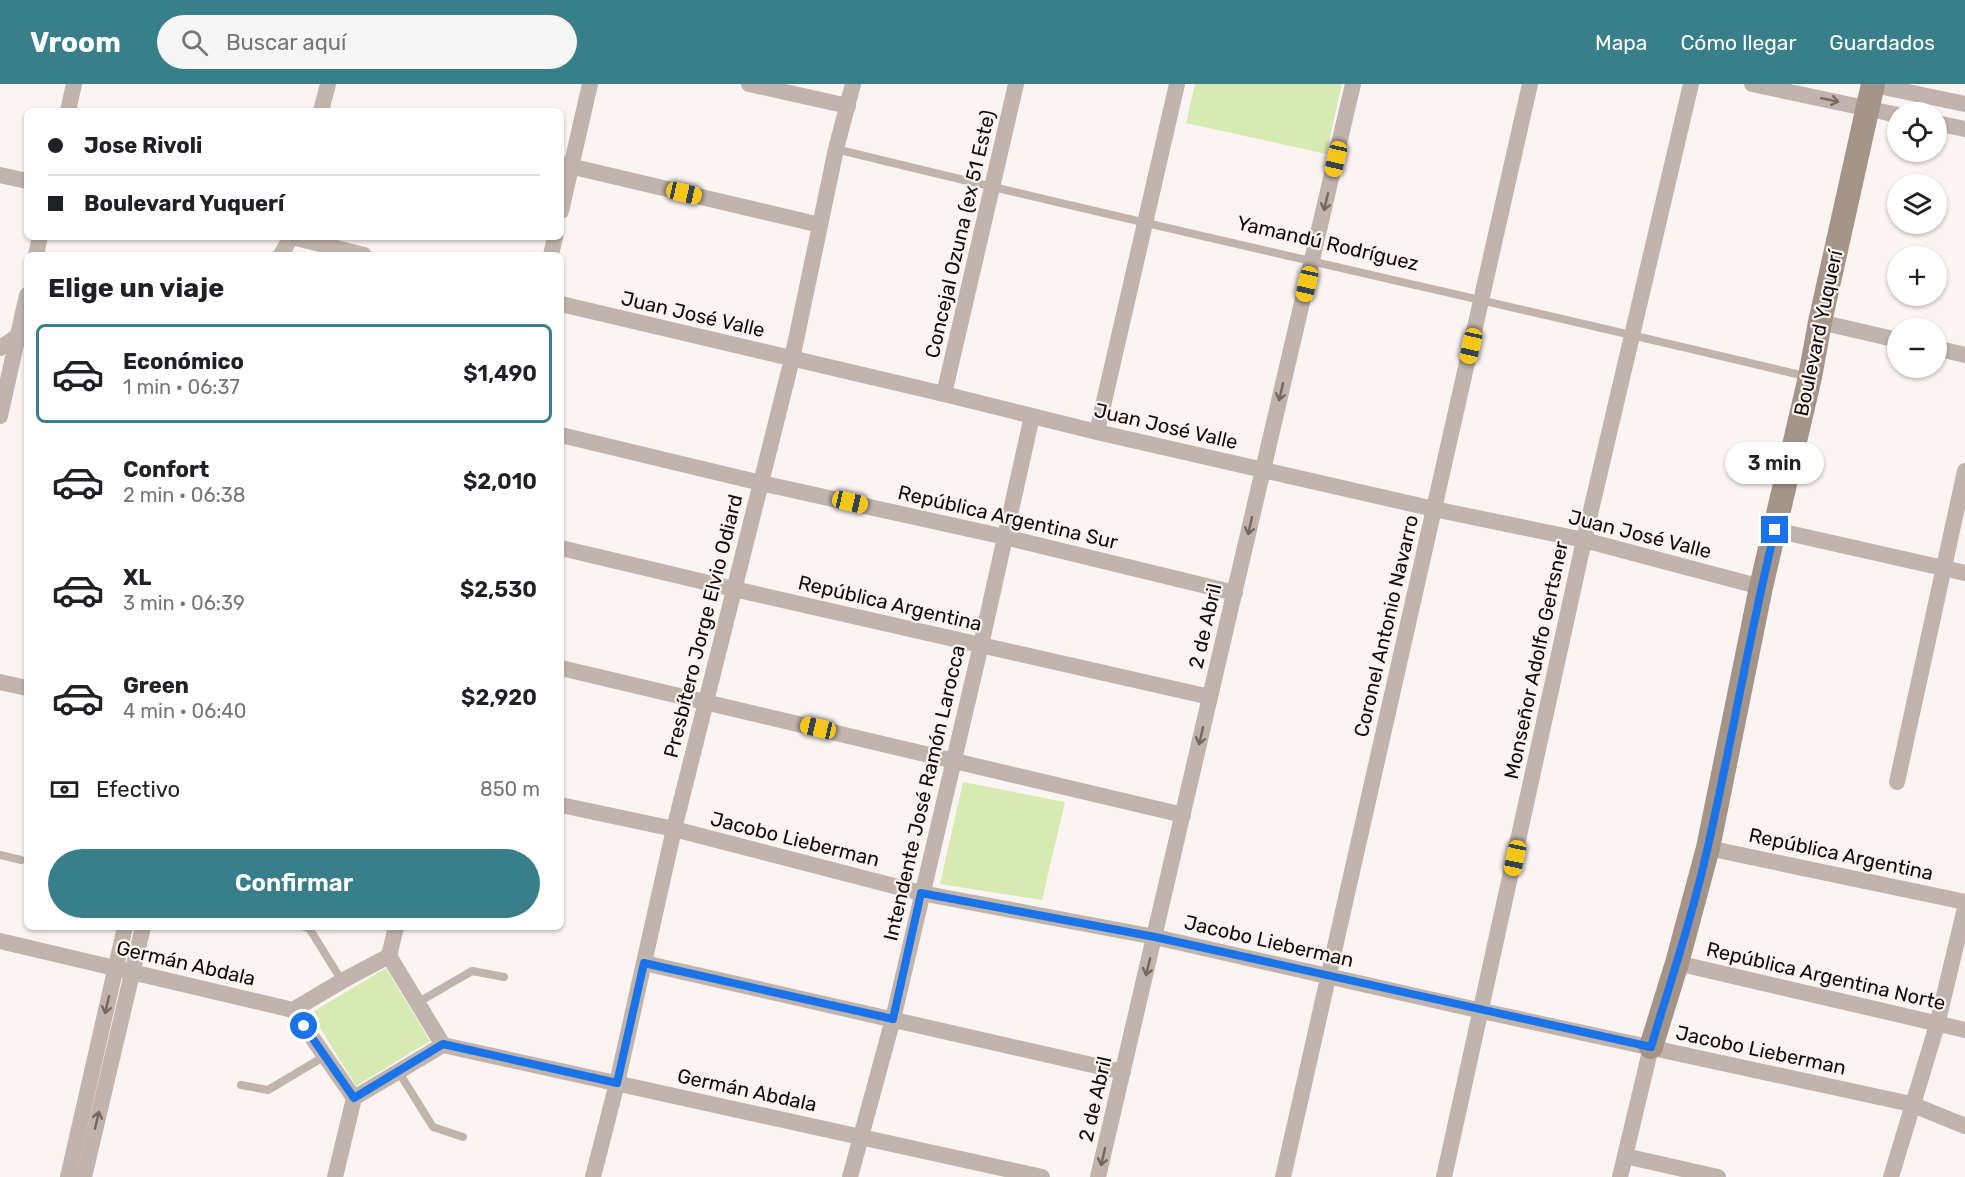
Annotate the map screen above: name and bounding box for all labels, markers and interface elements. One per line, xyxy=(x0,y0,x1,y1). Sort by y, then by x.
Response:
search box xyxy=(157,15,577,69)
text: Vroom xyxy=(30,26,121,59)
icon: search xyxy=(178,26,211,59)
text: Buscar aquí xyxy=(226,29,346,56)
text: Mapa xyxy=(1595,30,1647,55)
text: Cómo llegar xyxy=(1680,30,1796,55)
text: Guardados xyxy=(1829,30,1935,55)
one-way arrow xyxy=(1820,95,1839,106)
map controls xyxy=(1887,102,1947,378)
button: locate xyxy=(1887,102,1947,162)
street label: Concejal Ozuna (ex 51 Este) xyxy=(920,108,1000,360)
text: Jose Rivoli xyxy=(84,132,202,159)
car xyxy=(1323,139,1349,179)
button: layers xyxy=(1887,174,1947,234)
car xyxy=(664,180,704,206)
text: Boulevard Yuquerí xyxy=(84,190,284,217)
one-way arrow xyxy=(1319,193,1331,212)
street label: Yamandú Rodríguez xyxy=(1235,210,1421,276)
button: + xyxy=(1887,246,1947,306)
street label: Boulevard Yuquerí xyxy=(1789,247,1848,418)
car xyxy=(1294,264,1320,304)
text: Elige un viaje xyxy=(48,272,224,304)
street label: Juan José Valle xyxy=(619,286,767,342)
button: − xyxy=(1887,318,1947,378)
car xyxy=(1458,326,1484,366)
icon: car xyxy=(51,347,105,401)
text: Económico xyxy=(123,348,244,375)
text: $1,490 xyxy=(463,360,537,387)
text: 1 min · 06:37 xyxy=(123,375,240,399)
one-way arrow xyxy=(1275,382,1287,401)
street label: Juan José Valle xyxy=(1092,398,1240,454)
callout: 3 min xyxy=(1726,443,1824,485)
text: 3 min xyxy=(1748,451,1801,475)
icon: car xyxy=(51,455,105,509)
text: Confort xyxy=(123,456,209,483)
text: $2,010 xyxy=(463,468,537,495)
street label: República Argentina Sur xyxy=(896,480,1121,554)
text: 2 min · 06:38 xyxy=(123,483,245,507)
car xyxy=(830,489,870,515)
street label: Presbítero Jorge Elvio Odiard xyxy=(659,492,747,760)
street label: Juan José Valle xyxy=(1566,505,1714,563)
street label: Coronel Antonio Navarro xyxy=(1349,513,1423,739)
one-way arrow xyxy=(1244,516,1255,535)
route end xyxy=(1761,516,1788,543)
street label: Monseñor Adolfo Gertsner xyxy=(1499,538,1573,781)
icon: car xyxy=(51,563,105,617)
text: XL xyxy=(123,564,151,591)
street label: República Argentina xyxy=(796,570,984,636)
text: $2,530 xyxy=(460,576,537,603)
street label: 2 de Abril xyxy=(1184,581,1226,671)
text: 3 min · 06:39 xyxy=(123,591,245,615)
street label: Intendente José Ramón Larocca xyxy=(878,643,970,943)
icon: car xyxy=(51,671,105,725)
text: Green xyxy=(123,672,189,699)
text: $2,920 xyxy=(461,684,537,711)
text: 4 min · 06:40 xyxy=(123,699,246,723)
car xyxy=(798,715,838,741)
one-way arrow xyxy=(1195,726,1206,746)
icon: cash xyxy=(48,773,81,806)
text: Efectivo xyxy=(96,776,180,803)
text: 850 m xyxy=(480,777,540,801)
street label: Jacobo Lieberman xyxy=(708,806,882,872)
street label: República Argentina xyxy=(1747,823,1935,885)
car xyxy=(1502,839,1528,877)
button: Confirmar xyxy=(48,849,540,918)
street label: Jacobo Lieberman xyxy=(1182,910,1356,972)
street label: Germán Abdala xyxy=(114,935,258,991)
street label: República Argentina Norte xyxy=(1704,937,1948,1015)
one-way arrow xyxy=(1142,958,1154,977)
one-way arrow xyxy=(101,994,112,1014)
route start xyxy=(290,1012,317,1039)
street label: Jacobo Lieberman xyxy=(1674,1020,1848,1080)
street label: 2 de Abril xyxy=(1074,1054,1116,1144)
street label: Germán Abdala xyxy=(675,1064,819,1116)
one-way arrow xyxy=(92,1111,104,1130)
one-way arrow xyxy=(1097,1147,1108,1166)

